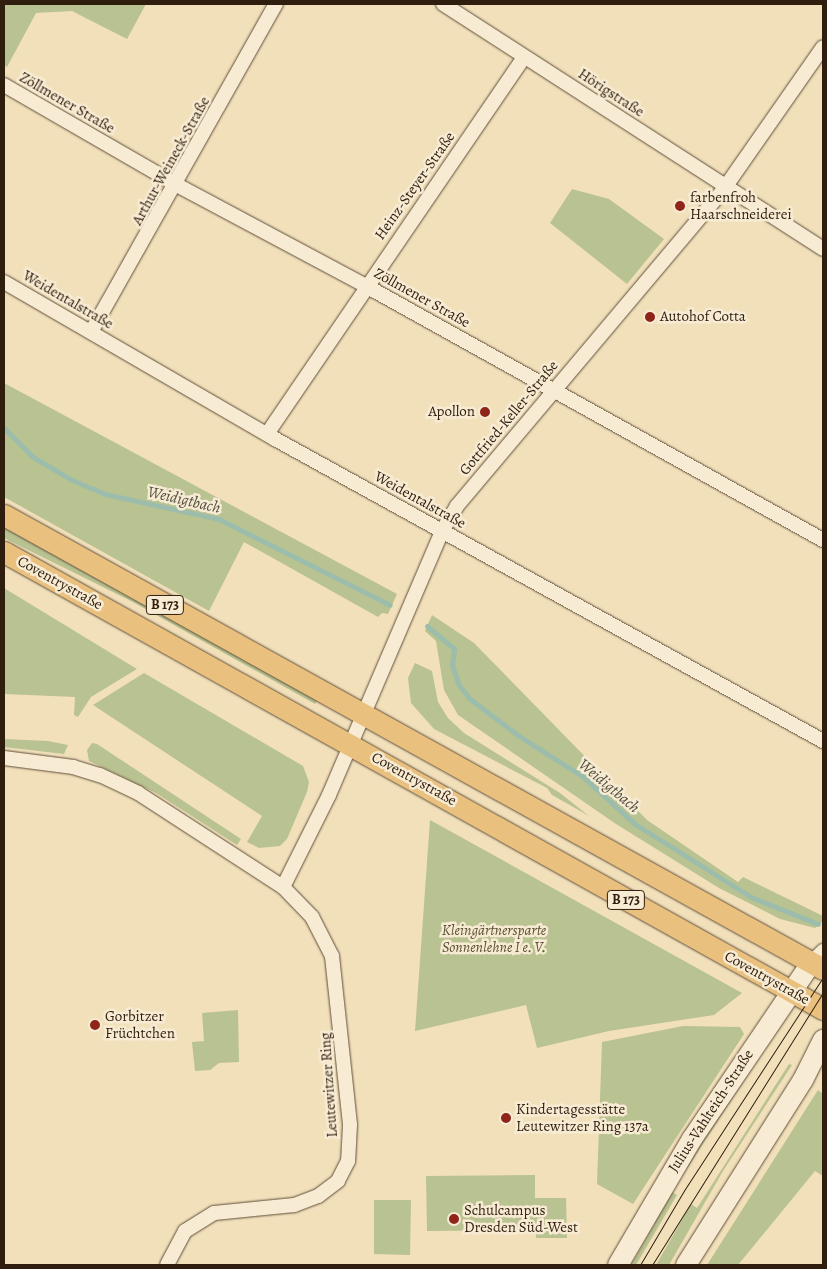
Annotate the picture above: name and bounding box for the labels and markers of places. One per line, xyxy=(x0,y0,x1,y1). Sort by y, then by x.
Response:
place label: farbenfroh Haarschneiderei xyxy=(690,188,792,223)
marker: farbenfroh Haarschneiderei xyxy=(674,200,686,212)
place label: Autohof Cotta xyxy=(660,308,746,326)
marker: Autohof Cotta xyxy=(644,311,656,323)
place label: Apollon xyxy=(428,403,475,421)
marker: Apollon xyxy=(479,406,491,418)
place label: Gorbitzer Früchtchen xyxy=(105,1007,175,1042)
marker: Gorbitzer Früchtchen xyxy=(89,1019,101,1031)
place label: Kindertagesstätte Leutewitzer Ring 137a xyxy=(516,1100,649,1135)
marker: Kindertagesstätte Leutewitzer Ring 137a xyxy=(500,1112,512,1124)
place label: Schulcampus Dresden Süd-West xyxy=(464,1201,578,1236)
marker: Schulcampus Dresden Süd-West xyxy=(448,1213,460,1225)

